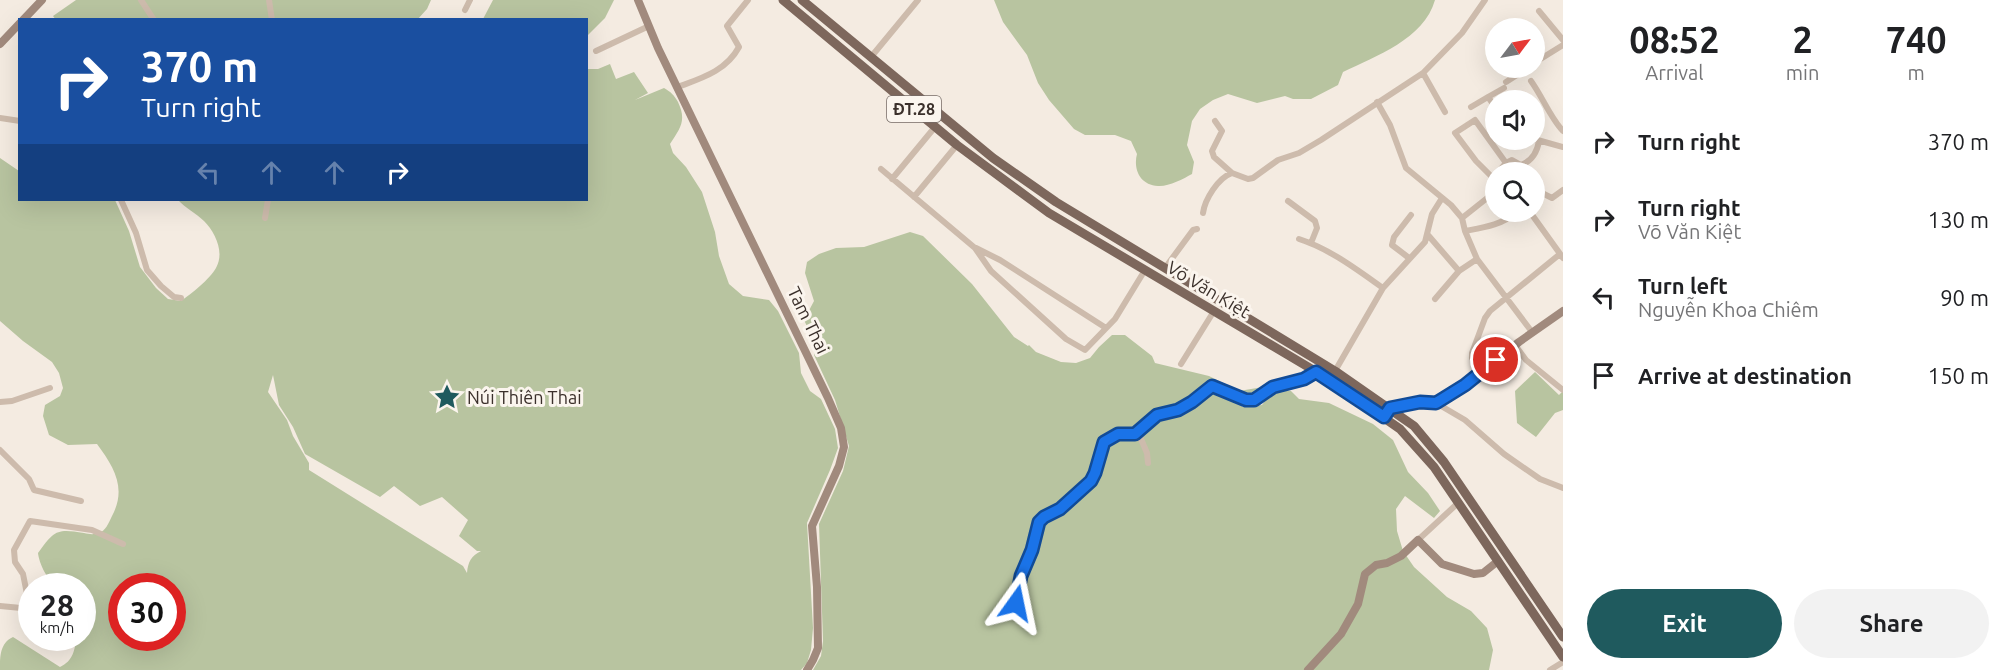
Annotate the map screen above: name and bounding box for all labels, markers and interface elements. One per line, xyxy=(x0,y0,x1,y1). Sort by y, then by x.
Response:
north arrow xyxy=(1485,18,1545,78)
map controls xyxy=(1485,18,1545,222)
text: 08:52 xyxy=(1629,19,1719,60)
text: 2 xyxy=(1792,19,1813,60)
text: 740 xyxy=(1886,19,1947,60)
icon: right xyxy=(42,42,120,120)
text: 370 m xyxy=(141,43,258,90)
text: Arrival xyxy=(1645,61,1704,84)
text: min xyxy=(1786,61,1819,84)
text: m xyxy=(1908,61,1925,84)
button: sound xyxy=(1485,90,1545,150)
text: Turn right xyxy=(141,92,261,122)
road number: ĐT.28 xyxy=(887,96,941,122)
icon: right xyxy=(1587,125,1620,158)
text: Turn right xyxy=(1638,129,1740,154)
text: 370 m xyxy=(1928,129,1989,154)
icon: left xyxy=(192,156,225,189)
icon: ahead xyxy=(255,156,288,189)
icon: ahead xyxy=(318,156,351,189)
icon: right xyxy=(381,156,414,189)
button: search xyxy=(1485,162,1545,222)
text: Turn right xyxy=(1638,195,1740,220)
icon: right xyxy=(1587,203,1620,236)
text: 130 m xyxy=(1928,207,1989,232)
text: Võ Văn Kiệt xyxy=(1638,220,1741,243)
street label: Võ Văn Kiệt xyxy=(1164,256,1254,322)
text: Turn left xyxy=(1638,273,1728,298)
icon: left xyxy=(1587,281,1620,314)
street label: Tam Thai xyxy=(784,283,834,357)
text: 90 m xyxy=(1940,285,1989,310)
text: Nguyễn Khoa Chiêm xyxy=(1638,298,1819,321)
pin xyxy=(1470,334,1521,385)
icon: arrive xyxy=(1479,343,1512,376)
icon: arrive xyxy=(1587,359,1620,392)
text: Arrive at destination xyxy=(1638,363,1852,388)
text: 150 m xyxy=(1928,363,1989,388)
place icon: Núi Thiên Thai xyxy=(432,382,462,412)
place label: Núi Thiên Thai xyxy=(467,387,582,407)
position arrow xyxy=(984,571,1048,635)
speed limit sign: 30 xyxy=(108,573,186,651)
text: 28 xyxy=(40,588,74,622)
button: Exit xyxy=(1587,589,1782,658)
button: Share xyxy=(1794,589,1989,658)
text: km/h xyxy=(40,619,74,636)

